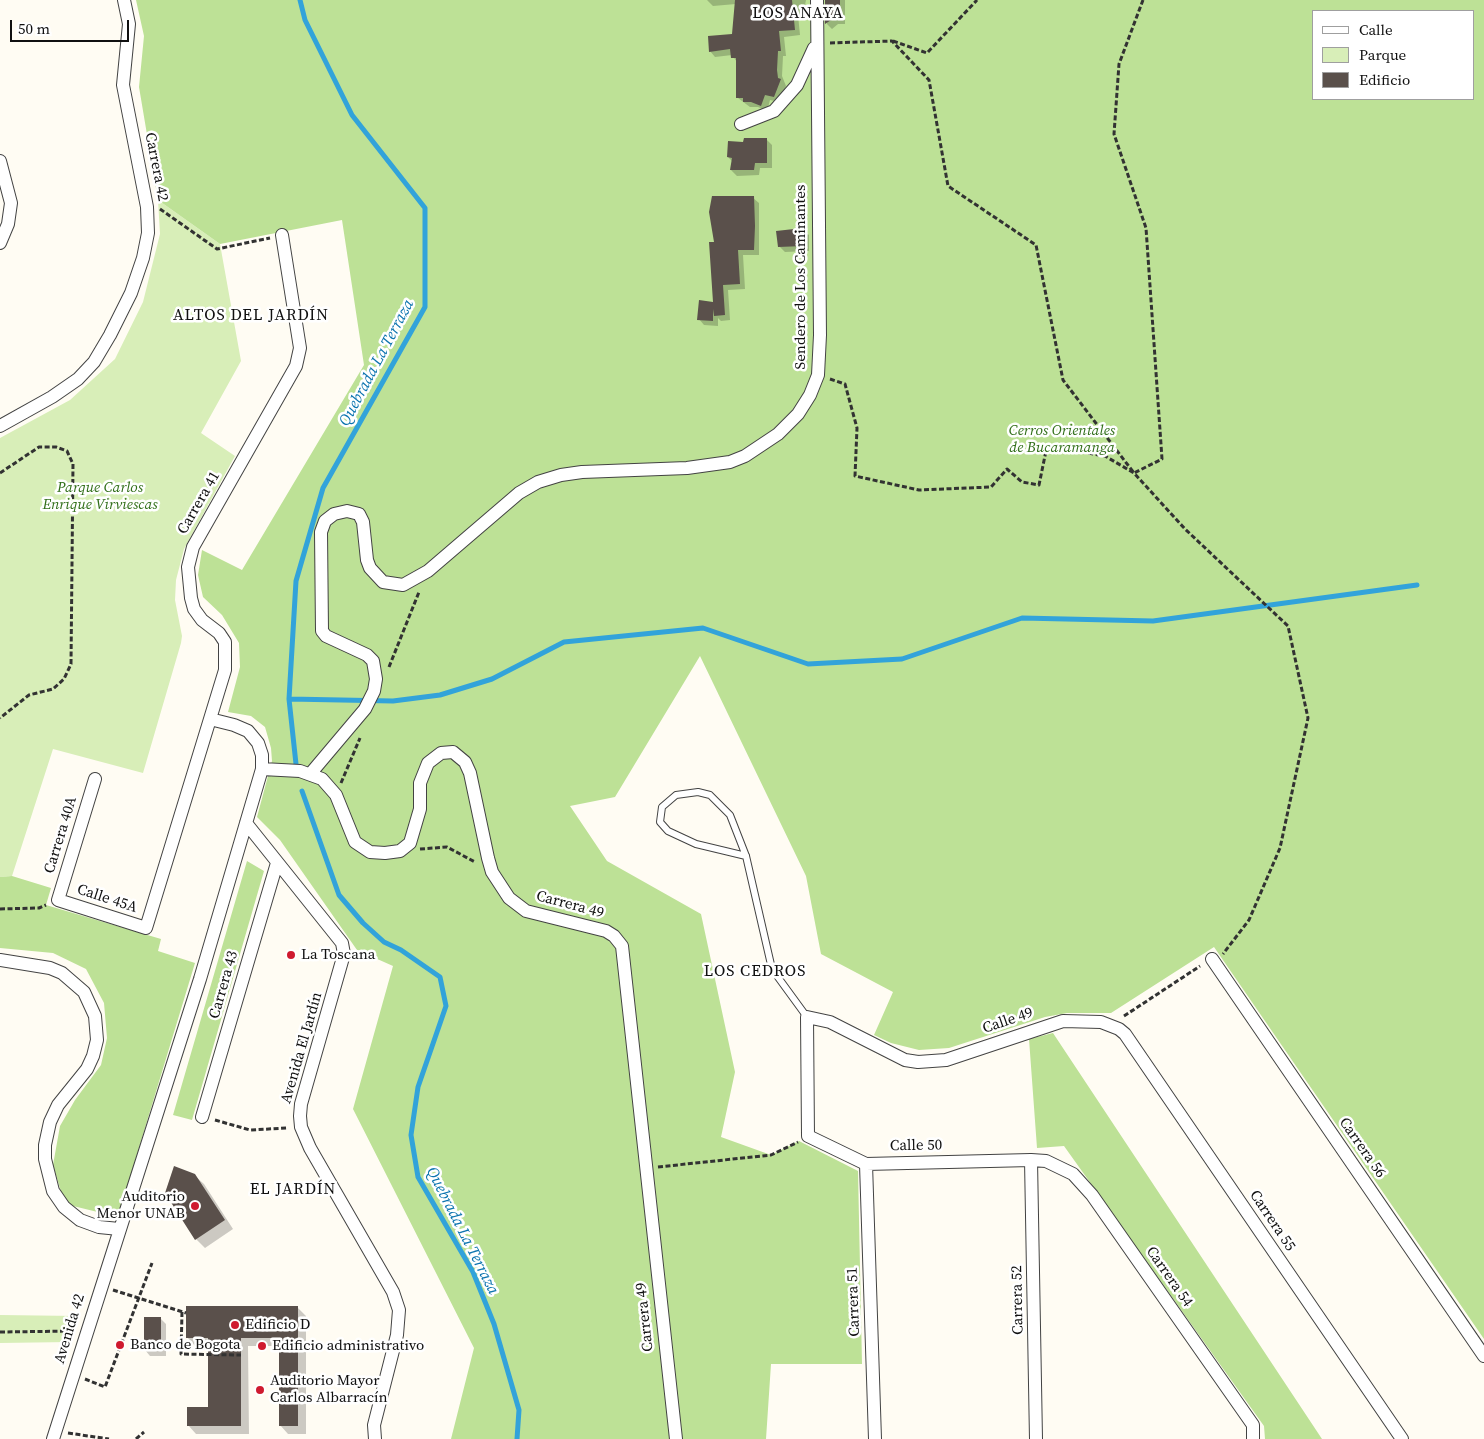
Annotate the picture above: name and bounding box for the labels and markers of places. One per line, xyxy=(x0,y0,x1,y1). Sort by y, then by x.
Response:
place label: La Toscana xyxy=(301,946,375,964)
marker: La Toscana xyxy=(285,949,297,961)
place label: Auditorio Menor UNAB xyxy=(97,1188,185,1223)
marker: Auditorio Menor UNAB xyxy=(189,1200,201,1212)
place label: Edificio D xyxy=(245,1316,310,1334)
marker: Edificio D xyxy=(229,1319,241,1331)
place label: Banco de Bogota xyxy=(130,1336,241,1354)
place label: Edificio administrativo xyxy=(272,1337,424,1355)
marker: Banco de Bogota xyxy=(114,1339,126,1351)
marker: Edificio administrativo xyxy=(256,1340,268,1352)
place label: Auditorio Mayor Carlos Albarracín xyxy=(270,1372,388,1407)
marker: Auditorio Mayor Carlos Albarracín xyxy=(254,1384,266,1396)

